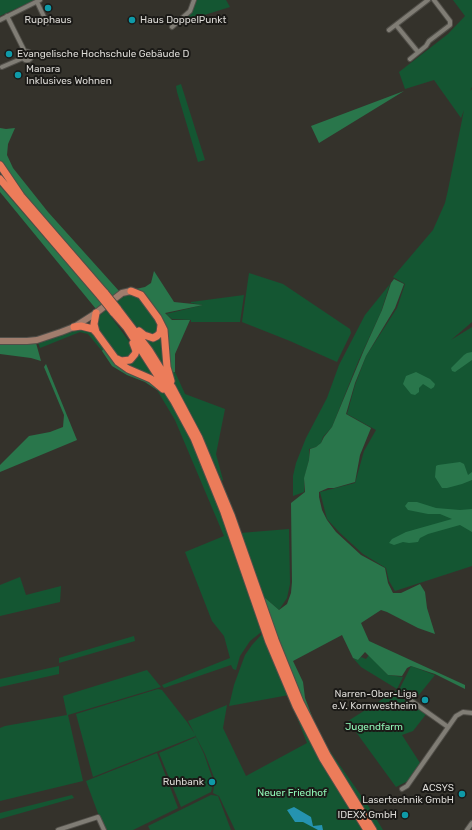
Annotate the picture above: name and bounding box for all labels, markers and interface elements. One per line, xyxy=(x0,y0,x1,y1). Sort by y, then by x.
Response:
marker: Rupphaus xyxy=(43,3,53,13)
place label: Rupphaus xyxy=(24,14,72,26)
place label: Haus DoppelPunkt xyxy=(140,14,226,26)
marker: Haus DoppelPunkt xyxy=(127,15,137,25)
place label: Evangelische Hochschule Gebäude D xyxy=(17,48,190,60)
marker: Evangelische Hochschule Gebäude D xyxy=(4,49,14,59)
place label: Manara Inklusives Wohnen xyxy=(26,63,112,86)
marker: Manara Inklusives Wohnen xyxy=(13,70,23,80)
place label: Narren-Ober-Liga e.V. Kornwestheim xyxy=(332,688,417,712)
marker: Narren-Ober-Liga e.V. Kornwestheim xyxy=(420,695,430,705)
park label: Jugendfarm xyxy=(345,721,403,733)
place label: Ruhbank xyxy=(163,776,204,788)
marker: Ruhbank xyxy=(207,777,217,787)
place label: ACSYS Lasertechnik GmbH xyxy=(362,782,454,806)
park label: Neuer Friedhof xyxy=(257,787,327,799)
marker: ACSYS Lasertechnik GmbH xyxy=(457,789,467,799)
place label: IDEXX GmbH xyxy=(337,809,397,821)
marker: IDEXX GmbH xyxy=(400,810,410,820)

